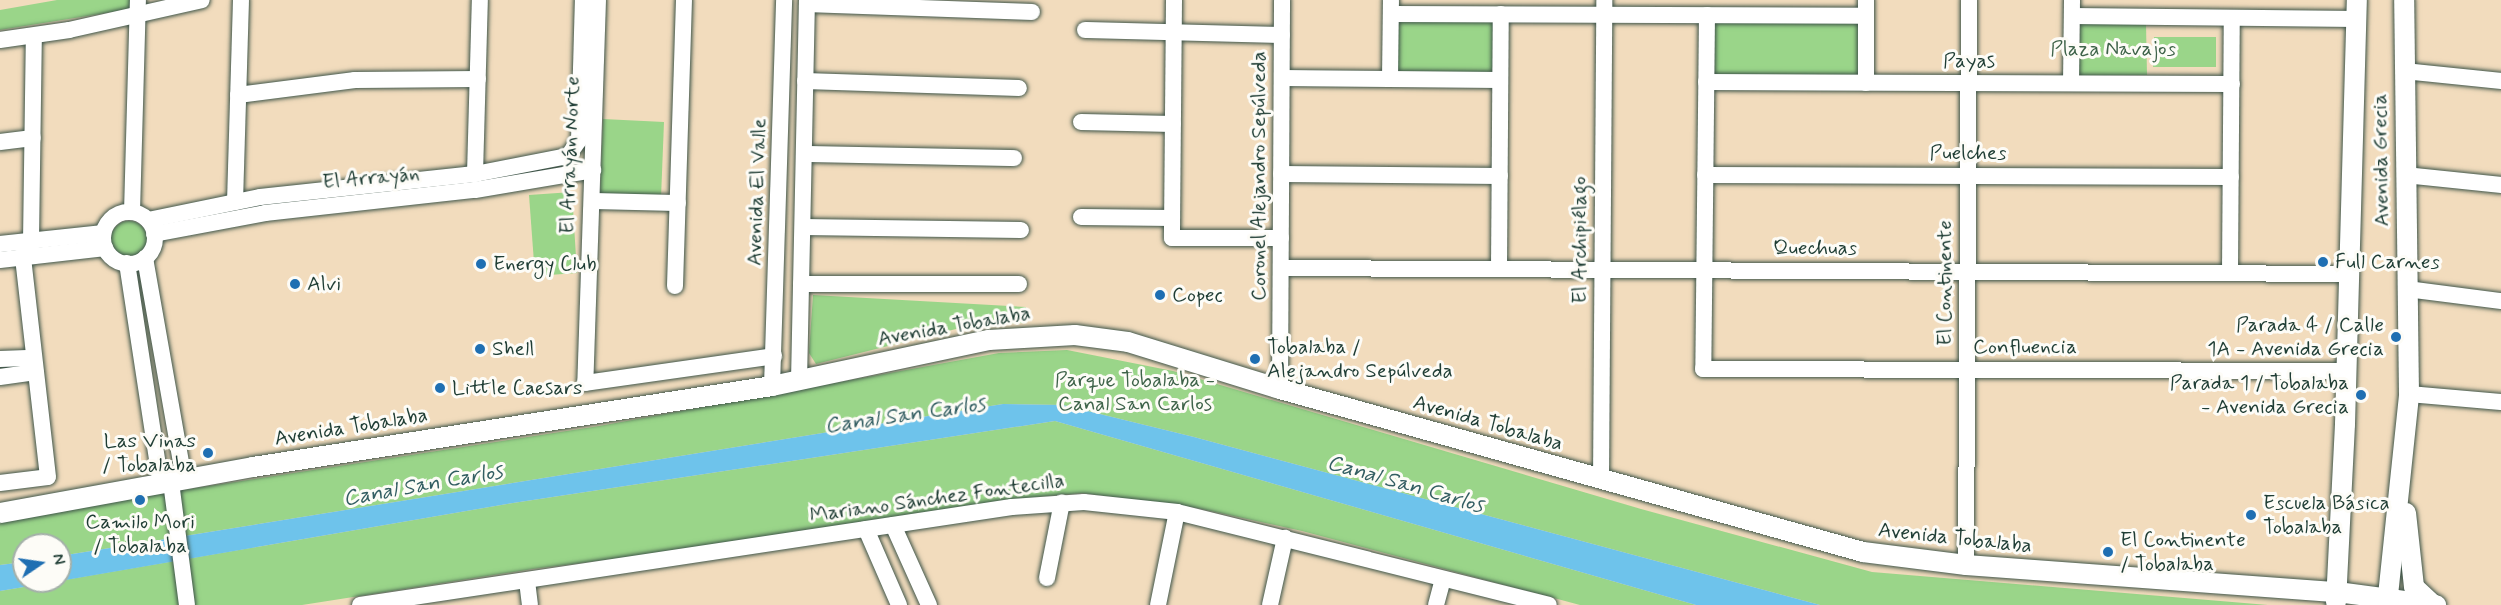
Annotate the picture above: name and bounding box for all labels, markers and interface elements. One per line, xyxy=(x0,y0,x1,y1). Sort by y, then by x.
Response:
park label: Plaza Navajos xyxy=(2051,36,2175,62)
street label: Coronel Alejandro Sepúlveda xyxy=(1246,47,1272,305)
street label: Payas xyxy=(1943,48,1995,74)
street label: El Arrayán Norte xyxy=(555,79,585,231)
street label: Avenida Grecia xyxy=(2367,93,2395,227)
street label: Avenida El Valle xyxy=(742,121,772,263)
street label: Puelches xyxy=(1930,140,2006,166)
street label: El Arrayán xyxy=(323,161,419,195)
street label: El Archipiélago xyxy=(1567,176,1593,304)
street label: El Continente xyxy=(1932,221,1958,345)
street label: Quechuas xyxy=(1773,235,1857,261)
place label: Full Carnes xyxy=(2335,249,2440,275)
place label: Energy Club xyxy=(493,251,601,277)
marker: Full Carnes xyxy=(2316,255,2330,269)
marker: Energy Club xyxy=(474,257,488,271)
place label: Alvi xyxy=(307,271,341,297)
marker: Alvi xyxy=(288,277,302,291)
place label: Copec xyxy=(1172,282,1223,308)
marker: Copec xyxy=(1153,288,1167,302)
street label: Avenida Tobalaba xyxy=(875,300,1033,352)
place label: Parada 4 / Calle 1A - Avenida Grecia xyxy=(2207,312,2384,362)
marker: Parada 4 / Calle 1A - Avenida Grecia xyxy=(2389,330,2403,344)
place label: Tobalaba / Alejandro Sepúlveda xyxy=(1267,334,1453,384)
street label: Confluencia xyxy=(1973,334,2077,360)
place label: Shell xyxy=(492,336,534,362)
marker: Shell xyxy=(473,342,487,356)
marker: Tobalaba / Alejandro Sepúlveda xyxy=(1248,352,1262,366)
park label: Parque Tobalaba - Canal San Carlos xyxy=(1055,367,1215,417)
place label: Parada 1 / Tobalaba - Avenida Grecia xyxy=(2170,370,2349,420)
place label: Little Caesars xyxy=(452,375,589,401)
marker: Little Caesars xyxy=(433,381,447,395)
marker: Parada 1 / Tobalaba - Avenida Grecia xyxy=(2354,388,2368,402)
street label: Avenida Tobalaba xyxy=(1410,389,1566,457)
water label: Canal San Carlos xyxy=(824,392,986,440)
street label: Avenida Tobalaba xyxy=(272,402,430,452)
place label: Las Vinas / Tobalaba xyxy=(102,428,196,478)
marker: Las Vinas / Tobalaba xyxy=(201,446,215,460)
water label: Canal San Carlos xyxy=(1324,450,1486,520)
water label: Canal San Carlos xyxy=(342,459,504,513)
street label: Mariano Sánchez Fontecilla xyxy=(812,468,1062,528)
place label: Escuela Básica Tobalaba xyxy=(2263,490,2390,540)
marker: Camilo Mori / Tobalaba xyxy=(133,493,147,507)
marker: Escuela Básica Tobalaba xyxy=(2244,508,2258,522)
place label: Camilo Mori / Tobalaba xyxy=(85,509,195,559)
street label: Avenida Tobalaba xyxy=(1876,517,2034,559)
place label: El Continente / Tobalaba xyxy=(2120,527,2244,577)
north arrow xyxy=(12,533,72,593)
marker: El Continente / Tobalaba xyxy=(2101,545,2115,559)
text: N xyxy=(47,552,70,567)

